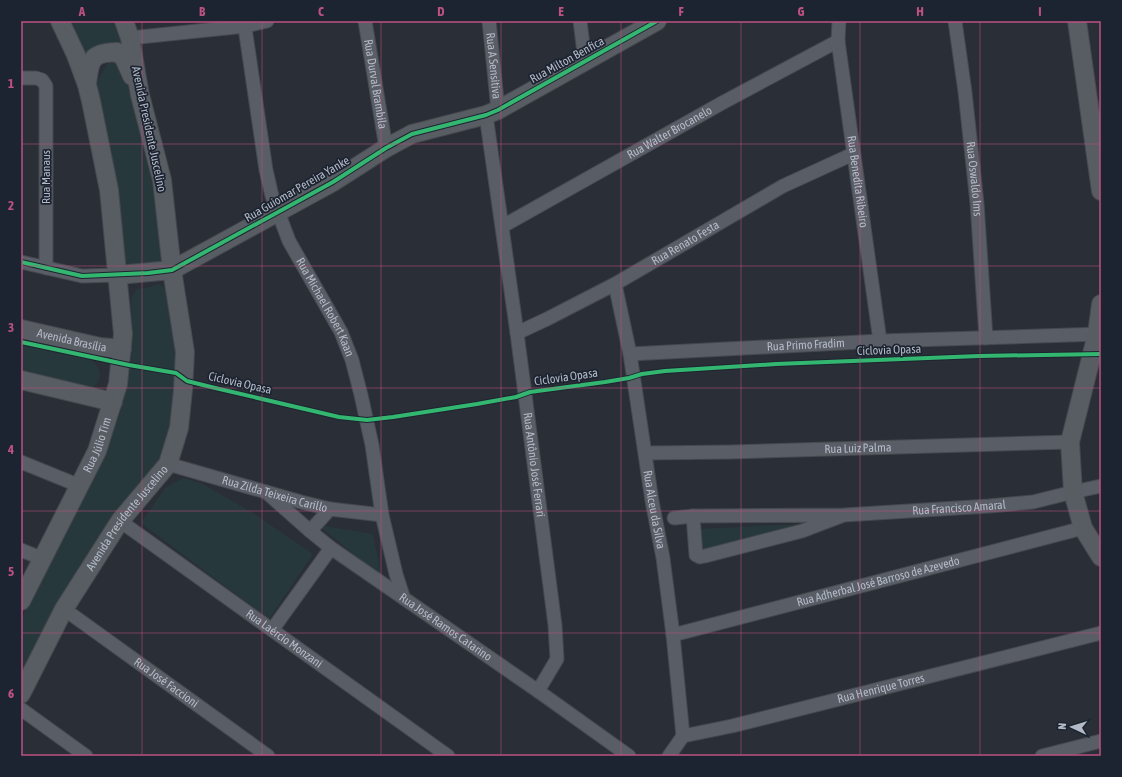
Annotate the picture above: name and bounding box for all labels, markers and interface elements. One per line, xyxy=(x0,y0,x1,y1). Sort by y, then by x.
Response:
text: A xyxy=(78,4,86,19)
text: B xyxy=(199,4,206,19)
text: C xyxy=(318,4,324,19)
text: D xyxy=(437,4,445,19)
text: E xyxy=(558,4,564,19)
text: F xyxy=(678,4,684,19)
text: G xyxy=(798,4,805,19)
text: H xyxy=(916,4,924,19)
text: I xyxy=(1038,4,1042,19)
street label: Rua A Sensitiva xyxy=(483,32,504,100)
street label: Rua Milton Benfica xyxy=(528,34,606,86)
street label: Rua Durval Brambila xyxy=(361,38,390,130)
street label: Avenida Presidente Juscelino xyxy=(129,65,169,193)
text: 1 xyxy=(8,76,14,91)
street label: Rua Walter Brocanelo xyxy=(625,103,715,162)
street label: Rua Benedita Ribeiro xyxy=(844,135,871,229)
street label: Rua Oswaldo Ims xyxy=(963,141,985,217)
street label: Rua Manaus xyxy=(39,150,53,204)
street label: Rua Guiomar Pereira Yanke xyxy=(242,153,352,225)
text: 2 xyxy=(8,198,14,213)
street label: Rua Renato Festa xyxy=(649,218,722,268)
street label: Rua Michael Robert Kaan xyxy=(293,255,357,359)
text: 3 xyxy=(8,320,14,335)
street label: Avenida Brasília xyxy=(36,326,107,355)
street label: Rua Primo Fradim xyxy=(767,336,845,354)
street label: Ciclovia Opasa xyxy=(857,342,921,358)
street label: Ciclovia Opasa xyxy=(533,366,599,388)
street label: Ciclovia Opasa xyxy=(207,369,273,397)
street label: Rua Antônio José Ferrari xyxy=(520,412,548,518)
street label: Rua Júlio Tim xyxy=(80,415,114,475)
street label: Rua Luiz Palma xyxy=(824,440,892,456)
text: 4 xyxy=(7,442,14,457)
street label: Avenida Presidente Juscelino xyxy=(83,462,171,573)
street label: Rua Alceu da Silva xyxy=(640,469,668,550)
street label: Rua Zilda Teixeira Carillo xyxy=(221,473,329,515)
street label: Rua Francisco Amaral xyxy=(912,497,1007,518)
street label: Rua Adherbal José Barroso de Azevedo xyxy=(795,553,961,609)
text: 5 xyxy=(8,564,14,579)
street label: Rua José Ramos Catarino xyxy=(396,590,495,664)
street label: Rua Laércio Monzani xyxy=(243,606,325,671)
street label: Rua José Faccioni xyxy=(131,655,201,711)
street label: Rua Henrique Torres xyxy=(836,671,926,706)
text: 6 xyxy=(8,686,14,701)
north arrow xyxy=(1052,707,1092,747)
text: N xyxy=(1056,723,1068,730)

